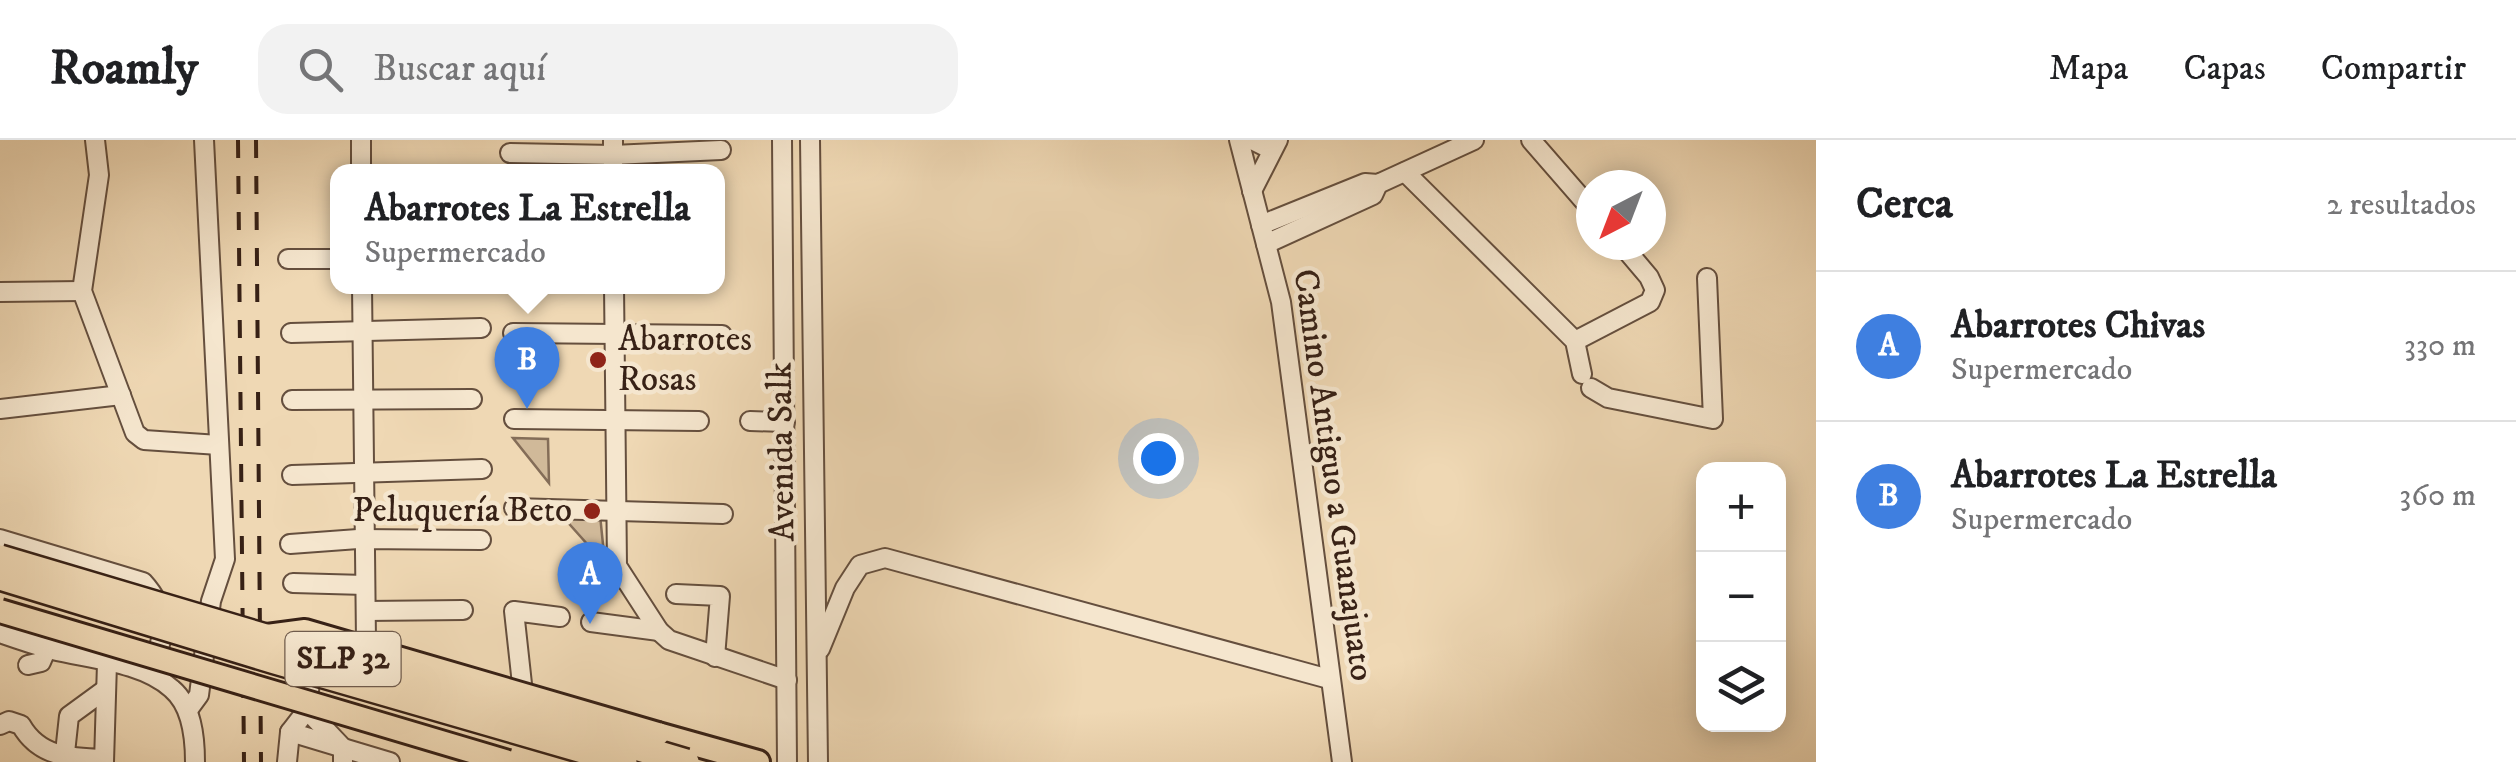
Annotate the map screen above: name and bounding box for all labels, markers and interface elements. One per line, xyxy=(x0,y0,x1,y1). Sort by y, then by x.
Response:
search box xyxy=(258,24,958,114)
text: Roamly xyxy=(50,39,198,99)
icon: search xyxy=(293,42,348,97)
text: Buscar aquí xyxy=(373,45,546,93)
text: Mapa xyxy=(2049,47,2128,91)
text: Capas xyxy=(2183,47,2266,91)
text: Compartir xyxy=(2321,47,2466,91)
popup xyxy=(330,164,725,294)
north arrow xyxy=(1576,170,1666,260)
text: Cerca xyxy=(1856,179,1953,231)
text: Abarrotes La Estrella xyxy=(365,185,690,233)
text: 2 resultados xyxy=(2327,185,2476,225)
text: Supermercado xyxy=(365,233,546,273)
street label: Camino Antiguo a Guanajuato xyxy=(1282,266,1384,684)
text: Abarrotes Chivas xyxy=(1951,302,2205,350)
place label: Abarrotes Rosas xyxy=(618,318,752,402)
pin: B xyxy=(494,326,560,409)
text: A xyxy=(1878,326,1899,366)
text: 330 m xyxy=(2404,326,2476,366)
marker: Abarrotes Rosas xyxy=(587,349,609,371)
text: Supermercado xyxy=(1951,350,2132,390)
street label: Avenida Salk xyxy=(758,362,806,542)
your location xyxy=(1133,433,1184,484)
text: Abarrotes La Estrella xyxy=(1951,452,2277,500)
map controls xyxy=(1696,462,1786,732)
button: + xyxy=(1696,462,1786,552)
text: B xyxy=(1878,476,1899,516)
text: 360 m xyxy=(2399,476,2476,516)
place label: Peluquería Beto xyxy=(352,489,572,533)
marker: Peluquería Beto xyxy=(581,500,603,522)
text: Supermercado xyxy=(1951,500,2132,540)
pin: A xyxy=(558,542,622,624)
button: − xyxy=(1696,552,1786,642)
road number: SLP 32 xyxy=(286,632,400,686)
button: layers xyxy=(1696,642,1786,732)

